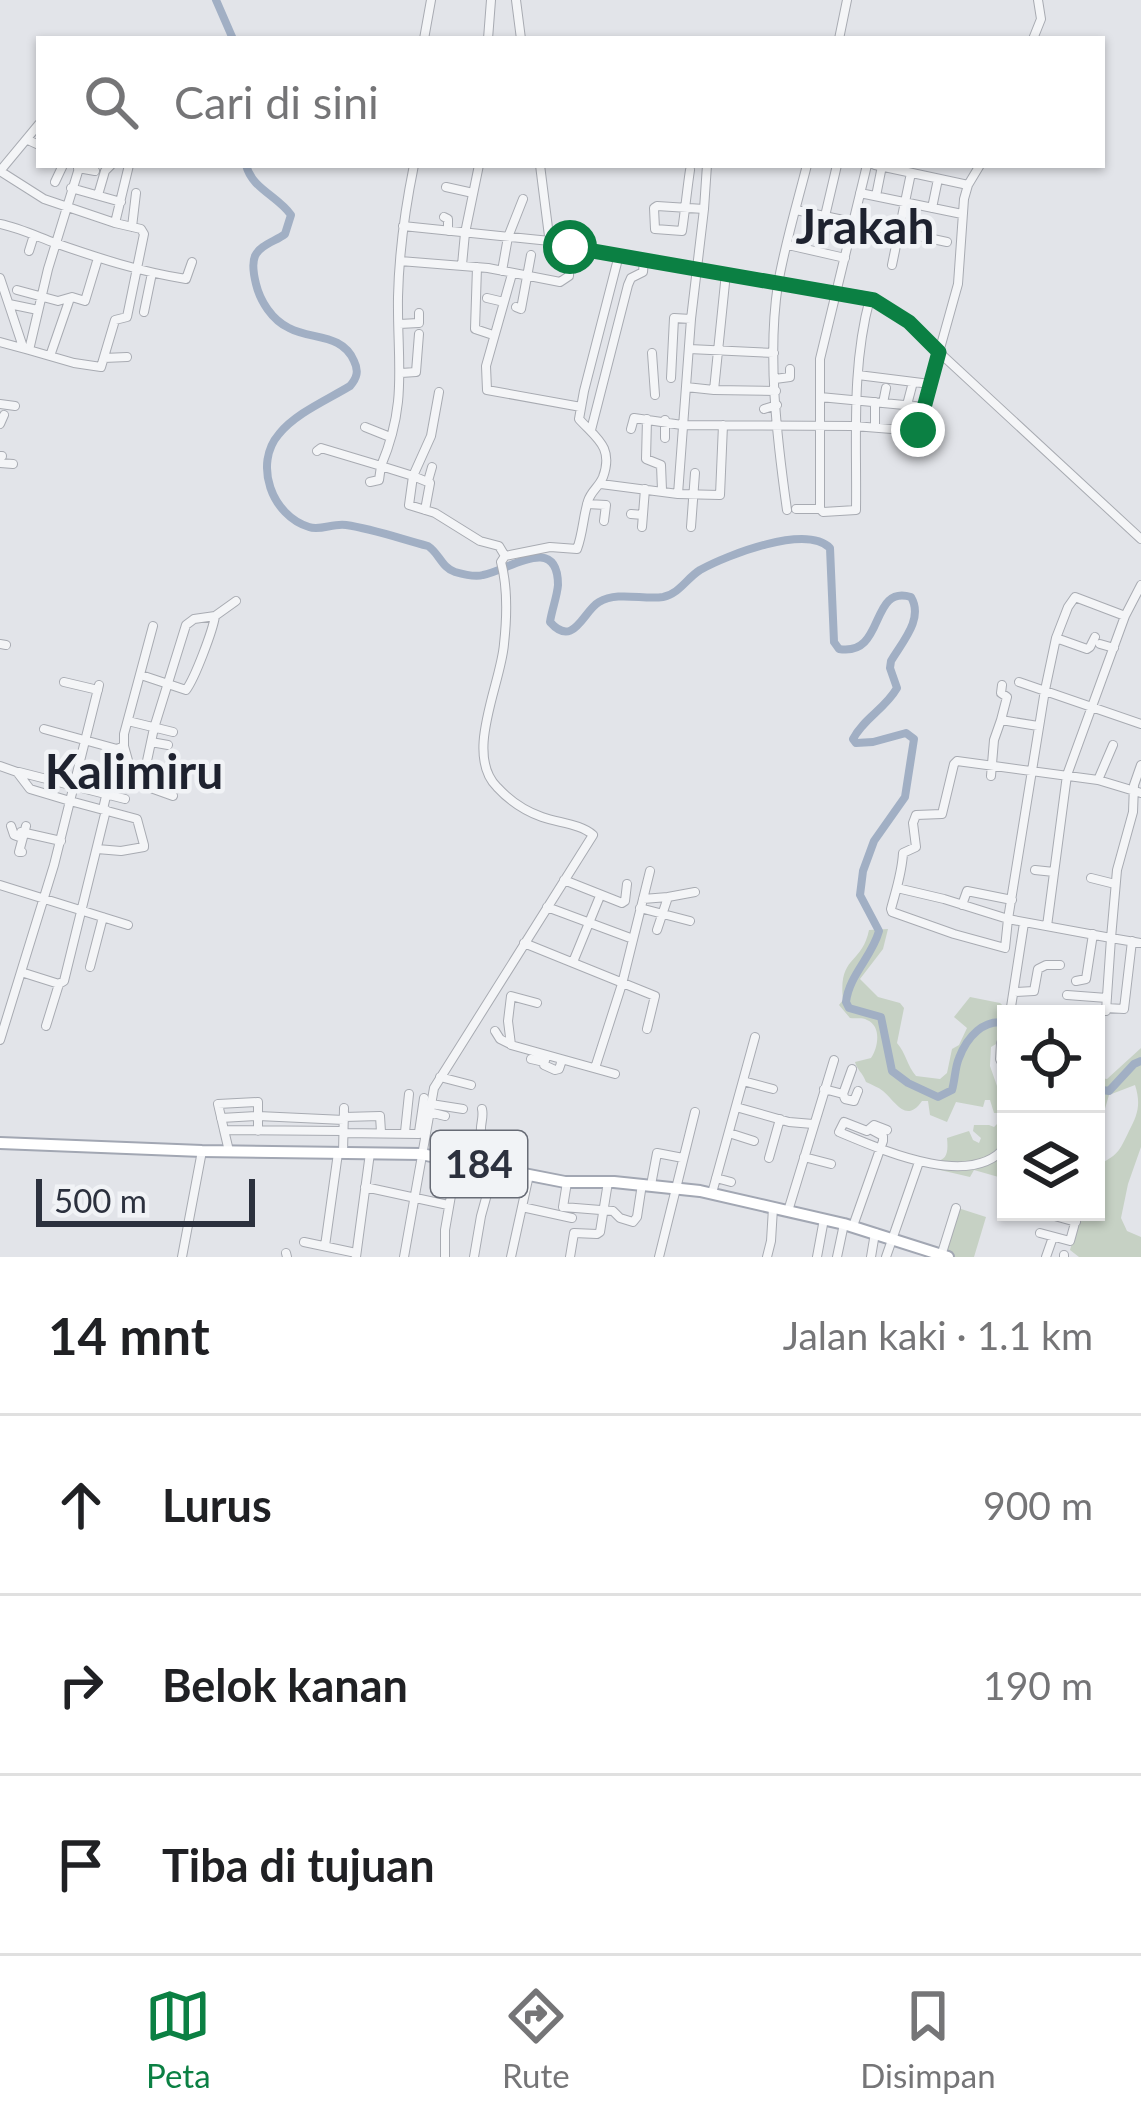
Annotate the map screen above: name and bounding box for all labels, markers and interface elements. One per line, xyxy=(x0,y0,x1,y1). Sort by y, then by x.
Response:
search box xyxy=(36,36,1105,168)
icon: search xyxy=(78,69,144,135)
text: Cari di sini xyxy=(174,75,379,129)
district label: Jrakah xyxy=(795,197,935,254)
route start xyxy=(543,220,597,274)
route end xyxy=(891,403,945,457)
district label: Kalimiru xyxy=(45,742,223,799)
map controls xyxy=(997,1005,1105,1221)
button: locate xyxy=(997,1005,1105,1113)
button: layers xyxy=(997,1113,1105,1221)
road number: 184 xyxy=(431,1131,527,1197)
scale bar xyxy=(36,1173,255,1226)
text: 500 m xyxy=(54,1180,147,1220)
text: 14 mnt xyxy=(48,1305,210,1366)
text: Jalan kaki · 1.1 km xyxy=(783,1312,1093,1358)
icon: ahead xyxy=(48,1472,114,1538)
text: Lurus xyxy=(162,1478,272,1532)
text: 900 m xyxy=(983,1482,1093,1528)
icon: right xyxy=(48,1652,114,1718)
text: Belok kanan xyxy=(162,1658,408,1712)
text: 190 m xyxy=(983,1662,1093,1708)
icon: arrive xyxy=(48,1832,114,1898)
text: Tiba di tujuan xyxy=(162,1838,435,1892)
tab: Peta xyxy=(145,1983,211,2095)
tab: Rute xyxy=(502,1983,570,2095)
tab: Disimpan xyxy=(860,1983,996,2095)

